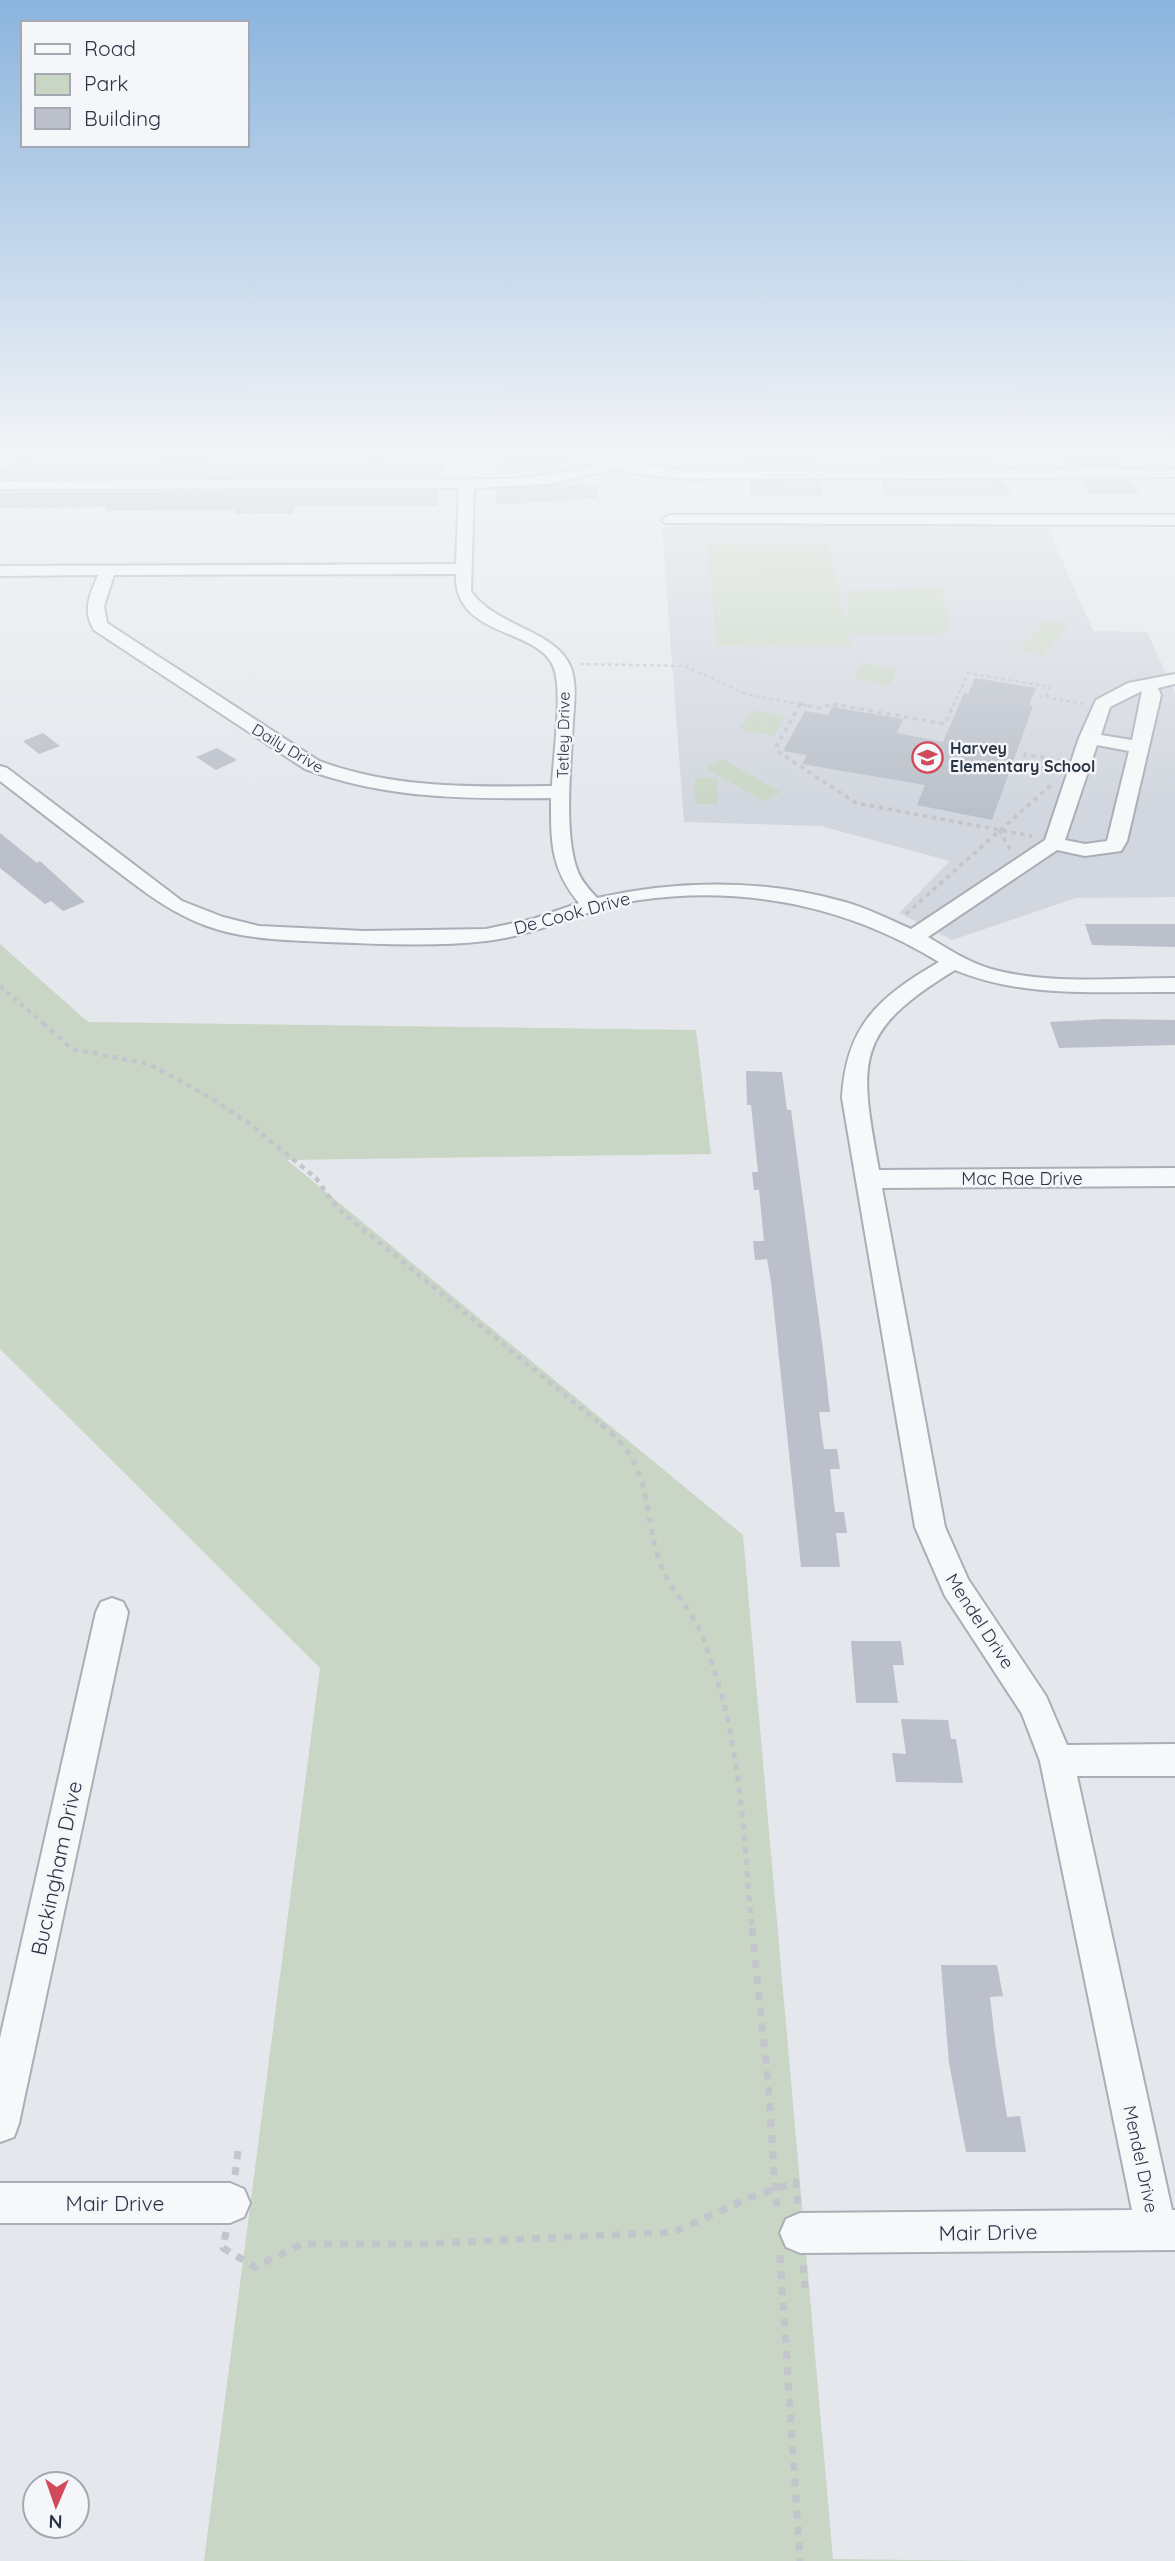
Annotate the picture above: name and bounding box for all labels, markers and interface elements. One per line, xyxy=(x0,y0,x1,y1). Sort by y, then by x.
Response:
legend xyxy=(21,21,248,147)
text: Road xyxy=(84,35,136,61)
text: Park xyxy=(84,70,128,96)
text: Building xyxy=(84,105,161,131)
street label: Tetley Drive xyxy=(552,692,574,778)
street label: Daily Drive xyxy=(249,719,327,777)
place label: Harvey Elementary School xyxy=(950,738,1095,776)
school or university icon: Harvey Elementary School xyxy=(910,740,944,774)
street label: De Cook Drive xyxy=(511,886,633,940)
street label: Mac Rae Drive xyxy=(961,1167,1083,1190)
street label: Mendel Drive xyxy=(941,1569,1019,1673)
street label: Buckingham Drive xyxy=(25,1778,87,1958)
street label: Mendel Drive xyxy=(1118,2103,1164,2215)
street label: Mair Drive xyxy=(66,2190,164,2216)
street label: Mair Drive xyxy=(938,2218,1038,2246)
north arrow xyxy=(21,2470,91,2540)
text: N xyxy=(48,2510,63,2534)

